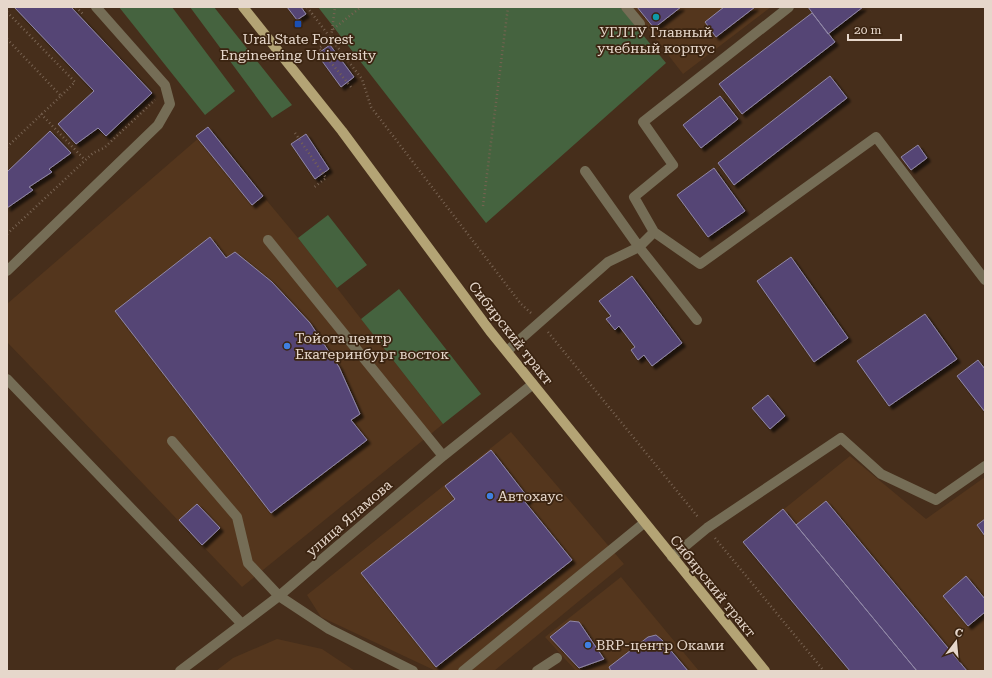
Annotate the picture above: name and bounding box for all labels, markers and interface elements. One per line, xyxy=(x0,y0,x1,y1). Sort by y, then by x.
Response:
marker: УГЛТУ Главный учебный корпус xyxy=(651,12,661,22)
scale bar xyxy=(848,16,901,42)
marker: Ural State Forest Engineering University xyxy=(293,19,303,29)
text: 20 m xyxy=(854,23,881,37)
place label: УГЛТУ Главный учебный корпус xyxy=(597,24,715,56)
place label: Ural State Forest Engineering University xyxy=(220,31,377,63)
street label: Сибирский тракт xyxy=(466,278,556,388)
place label: Тойота центр Екатеринбург восток xyxy=(295,330,449,362)
marker: Тойота центр Екатеринбург восток xyxy=(282,341,292,351)
street label: улица Яламова xyxy=(303,476,395,559)
place label: Автохаус xyxy=(498,488,563,504)
marker: Автохаус xyxy=(485,491,495,501)
street label: Сибирский тракт xyxy=(667,532,759,640)
north arrow xyxy=(936,622,976,662)
text: С xyxy=(953,626,964,640)
place label: BRP-центр Оками xyxy=(596,637,724,653)
marker: BRP-центр Оками xyxy=(583,640,593,650)

